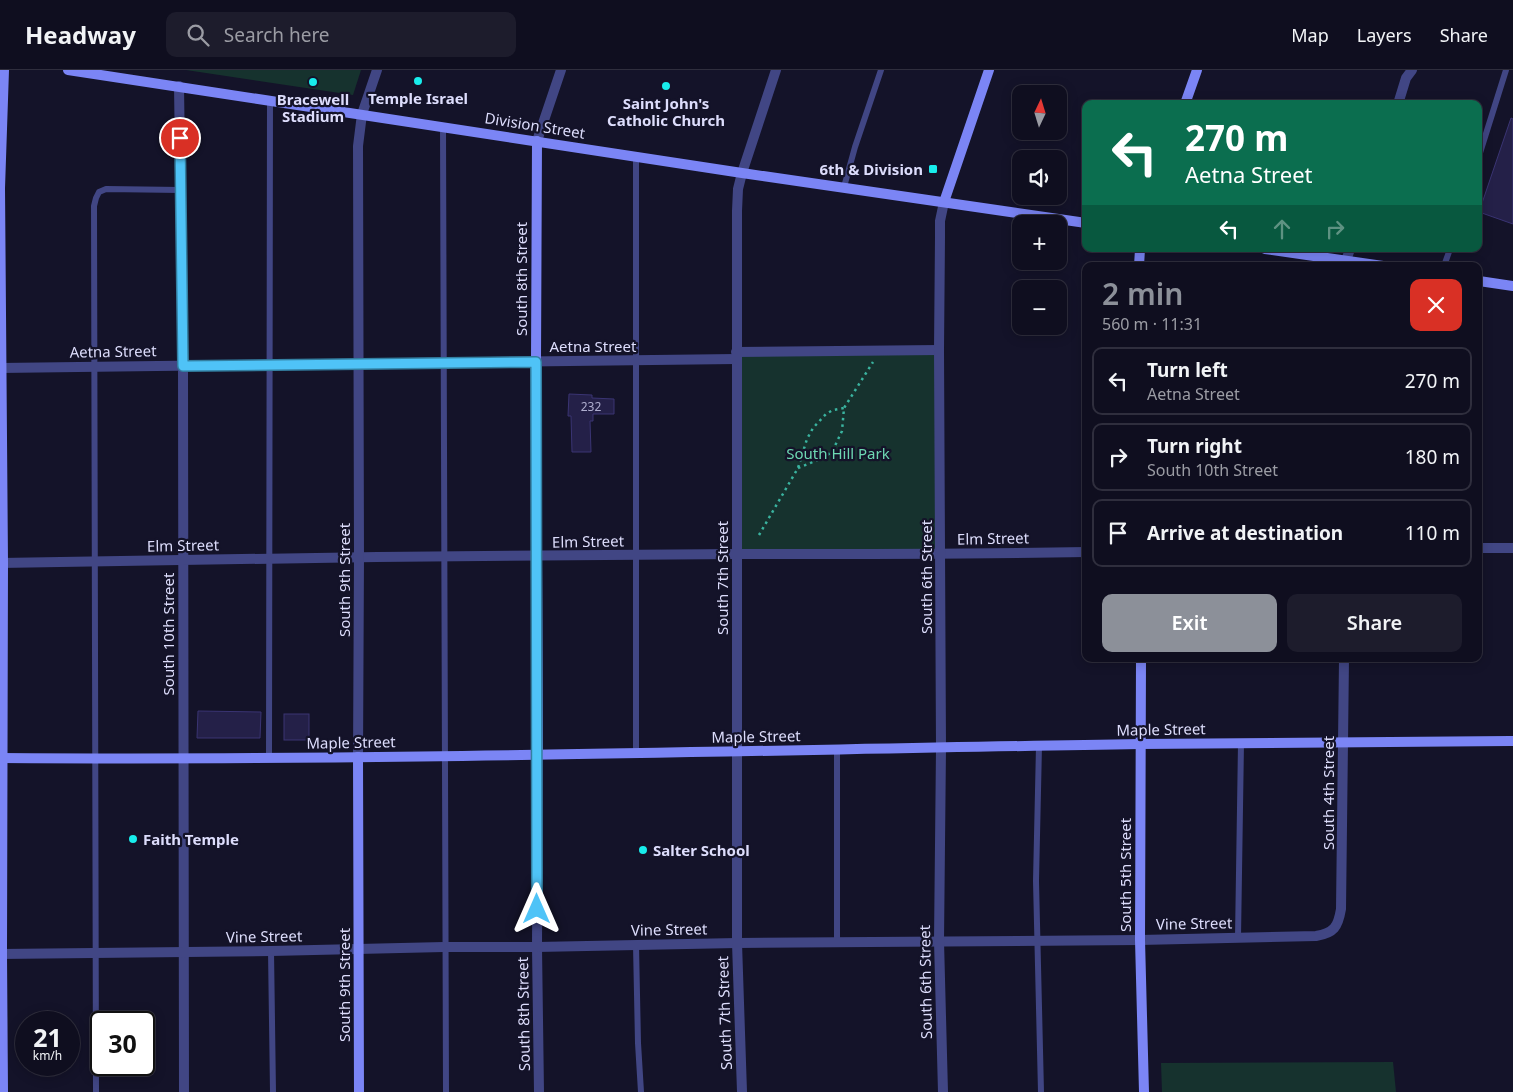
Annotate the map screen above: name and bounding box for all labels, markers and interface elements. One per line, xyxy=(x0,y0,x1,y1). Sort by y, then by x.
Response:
search box xyxy=(166,12,516,57)
text: Headway xyxy=(25,18,136,51)
icon: search xyxy=(184,21,212,49)
text: Search here xyxy=(224,22,330,48)
text: Map xyxy=(1291,23,1329,47)
text: Layers xyxy=(1357,23,1412,47)
text: Share xyxy=(1440,23,1488,47)
marker: Temple Israel xyxy=(412,75,424,87)
marker: Bracewell Stadium xyxy=(307,76,319,88)
marker: Saint John's Catholic Church xyxy=(660,80,672,92)
north arrow xyxy=(1012,85,1068,140)
map controls xyxy=(1012,85,1067,335)
place label: Temple Israel xyxy=(368,88,468,108)
place label: Bracewell Stadium xyxy=(277,89,349,126)
place label: Saint John's Catholic Church xyxy=(607,93,725,130)
street label: Division Street xyxy=(483,107,587,143)
text: 270 m xyxy=(1185,114,1288,161)
pin xyxy=(159,117,201,159)
icon: left xyxy=(1102,120,1167,185)
icon: arrive xyxy=(166,124,194,152)
button: sound xyxy=(1012,150,1067,205)
place label: 6th & Division xyxy=(819,159,923,179)
text: Aetna Street xyxy=(1185,159,1313,189)
marker: 6th & Division xyxy=(927,163,939,175)
button: + xyxy=(1012,215,1067,270)
icon: left xyxy=(1215,215,1243,243)
icon: ahead xyxy=(1268,215,1296,243)
icon: right xyxy=(1321,215,1349,243)
street label: South 8th Street xyxy=(511,221,531,336)
text: 2 min xyxy=(1102,273,1183,314)
button: close xyxy=(1410,279,1462,331)
button: − xyxy=(1012,280,1067,335)
text: 560 m · 11:31 xyxy=(1102,313,1202,335)
street label: Aetna Street xyxy=(550,336,637,356)
street label: Aetna Street xyxy=(69,340,157,362)
text: Turn left xyxy=(1147,357,1228,383)
icon: left xyxy=(1104,367,1132,395)
text: 270 m xyxy=(1405,368,1460,394)
text: Aetna Street xyxy=(1147,383,1240,405)
house number: 232 xyxy=(581,398,601,415)
text: Turn right xyxy=(1147,433,1242,459)
park label: South Hill Park xyxy=(786,443,890,463)
icon: right xyxy=(1104,443,1132,471)
text: 180 m xyxy=(1405,444,1460,470)
text: South 10th Street xyxy=(1147,459,1278,481)
street label: South 6th Street xyxy=(916,519,936,634)
icon: arrive xyxy=(1104,519,1132,547)
street label: South 7th Street xyxy=(712,520,732,635)
text: Arrive at destination xyxy=(1147,520,1343,546)
text: 110 m xyxy=(1405,520,1460,546)
street label: South 9th Street xyxy=(334,522,354,637)
street label: Elm Street xyxy=(957,527,1030,549)
street label: Elm Street xyxy=(552,530,625,552)
street label: Elm Street xyxy=(147,534,220,556)
street label: South 10th Street xyxy=(158,572,178,695)
button: Exit xyxy=(1102,594,1277,652)
button: Share xyxy=(1287,594,1462,652)
street label: Maple Street xyxy=(1116,718,1206,740)
street label: Maple Street xyxy=(711,725,801,747)
street label: Maple Street xyxy=(306,731,396,753)
street label: South 4th Street xyxy=(1318,735,1338,850)
street label: South 5th Street xyxy=(1115,817,1135,932)
place label: Faith Temple xyxy=(143,829,239,849)
marker: Faith Temple xyxy=(127,833,139,845)
place label: Salter School xyxy=(653,840,750,860)
marker: Salter School xyxy=(637,844,649,856)
position arrow xyxy=(510,882,562,934)
street label: Vine Street xyxy=(1156,912,1233,934)
street label: Vine Street xyxy=(631,918,708,940)
street label: South 6th Street xyxy=(914,924,936,1039)
street label: Vine Street xyxy=(226,925,303,947)
street label: South 9th Street xyxy=(334,927,354,1042)
street label: South 7th Street xyxy=(712,955,736,1070)
street label: South 8th Street xyxy=(512,956,534,1071)
speed limit sign: 30 xyxy=(90,1011,155,1076)
text: 21 xyxy=(33,1020,62,1054)
text: km/h xyxy=(33,1047,62,1064)

